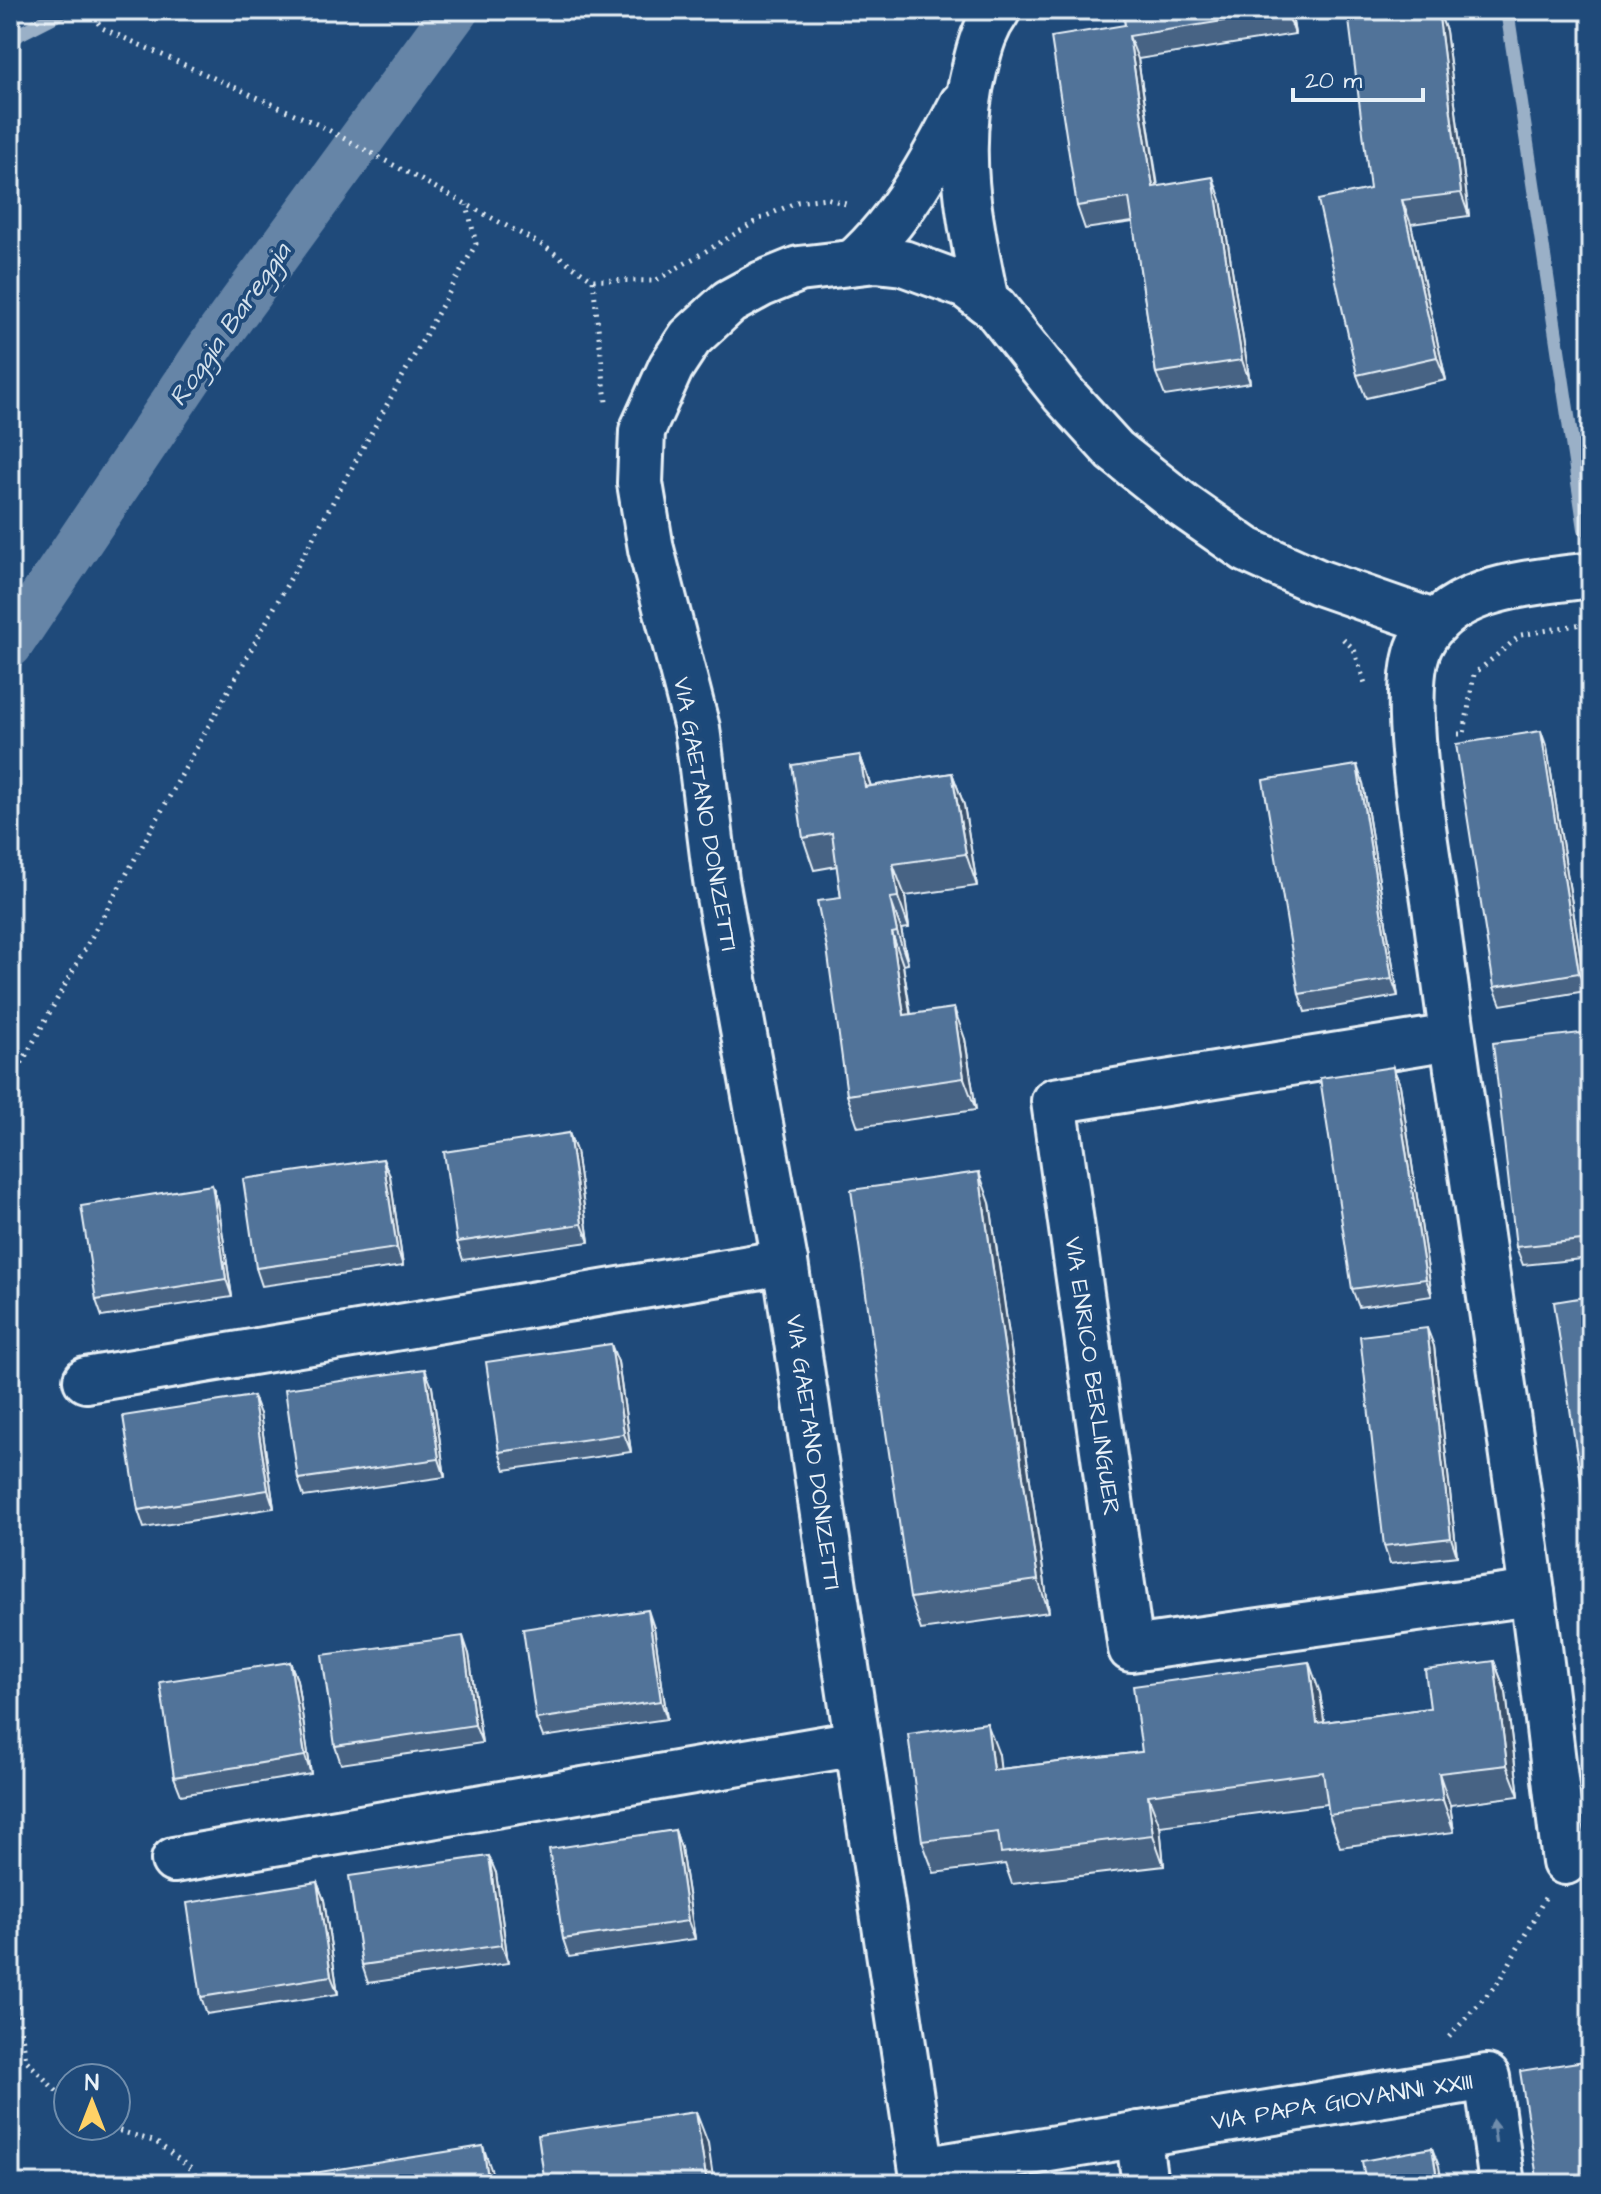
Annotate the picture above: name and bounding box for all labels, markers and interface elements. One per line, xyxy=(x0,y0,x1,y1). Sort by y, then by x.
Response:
scale bar xyxy=(1293,52,1423,102)
text: 20 m xyxy=(1305,64,1362,98)
water label: Roggia Bareggia xyxy=(160,234,301,414)
street label: VIA GAETANO DONIZETTI xyxy=(664,674,746,954)
street label: VIA ENRICO BERLINGUER xyxy=(1056,1234,1128,1518)
street label: VIA GAETANO DONIZETTI xyxy=(777,1312,849,1592)
north arrow xyxy=(52,2062,132,2142)
street label: VIA PAPA GIOVANNI XXIII xyxy=(1209,2065,1475,2139)
text: N xyxy=(85,2068,99,2099)
one-way arrow xyxy=(1487,2118,1500,2143)

